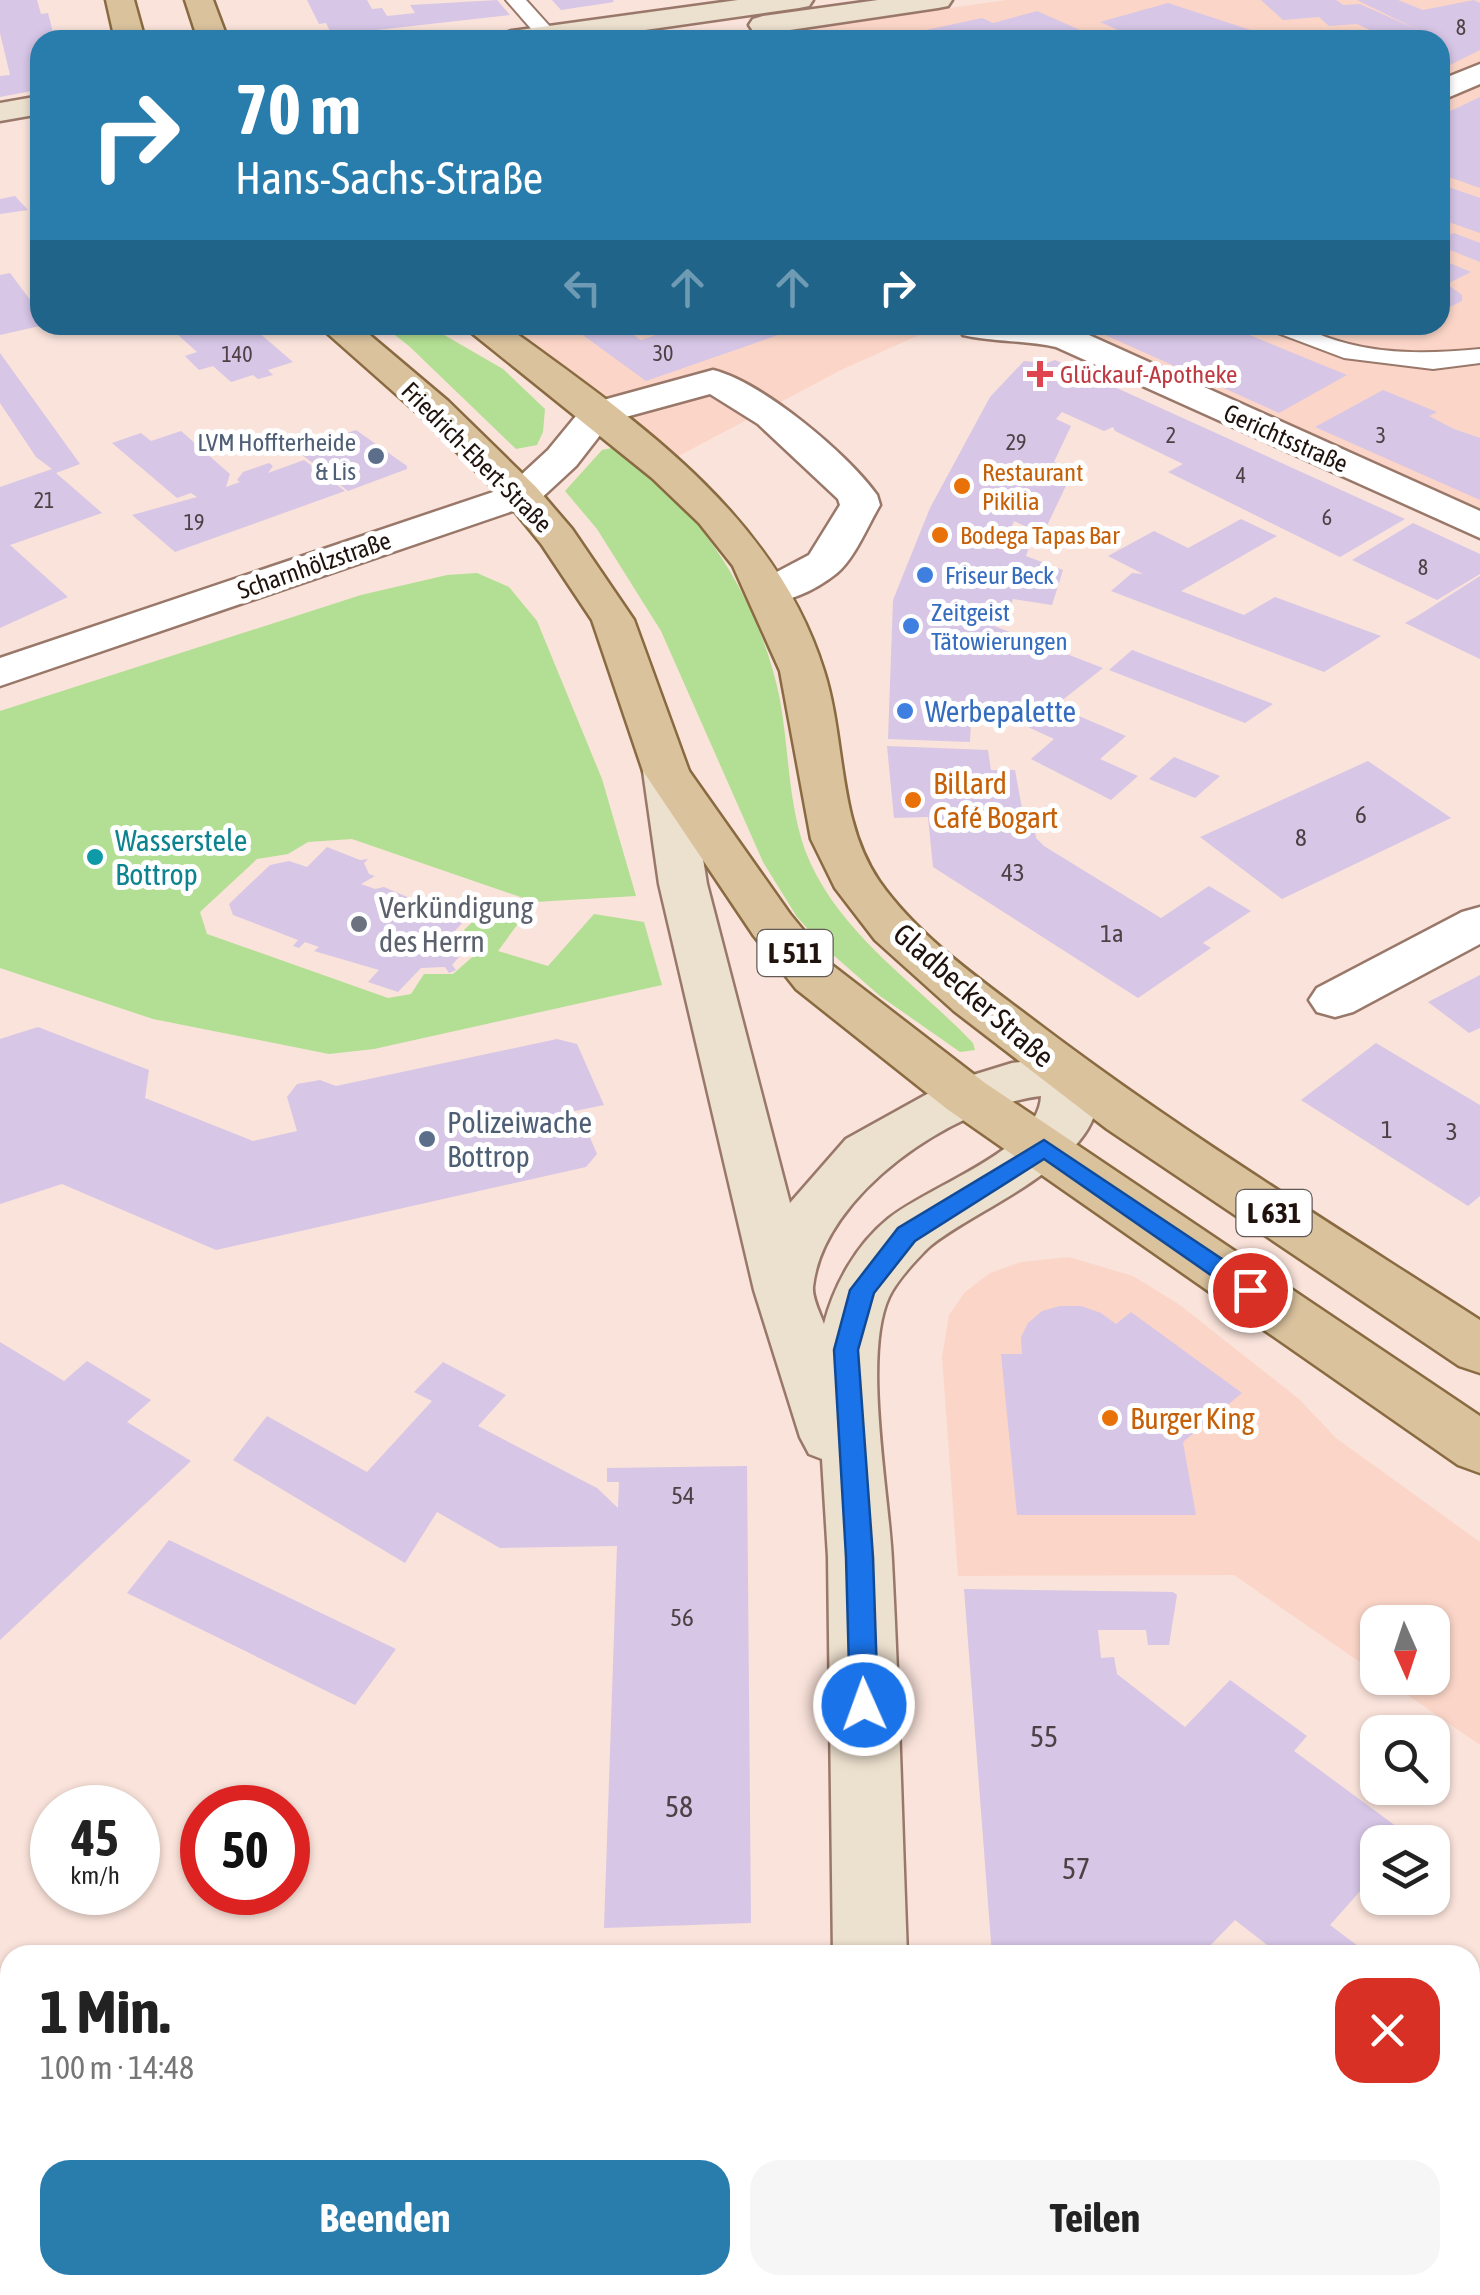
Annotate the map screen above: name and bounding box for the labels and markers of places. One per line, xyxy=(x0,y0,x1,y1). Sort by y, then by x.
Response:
place label: Glückauf-Apotheke xyxy=(1060,360,1237,388)
marker: Glückauf-Apotheke xyxy=(1029,363,1051,385)
place label: LVM Hoffterheide & Lis xyxy=(197,428,356,485)
marker: LVM Hoffterheide & Lis xyxy=(365,445,387,467)
place label: Restaurant Pikilia xyxy=(982,458,1083,515)
marker: Restaurant Pikilia xyxy=(951,475,973,497)
place label: Bodega Tapas Bar xyxy=(960,521,1120,549)
marker: Bodega Tapas Bar xyxy=(929,524,951,546)
place label: Friseur Beck xyxy=(945,561,1054,589)
marker: Friseur Beck xyxy=(914,564,936,586)
place label: Zeitgeist Tätowierungen xyxy=(931,598,1068,655)
marker: Zeitgeist Tätowierungen xyxy=(900,615,922,637)
place label: Werbepalette xyxy=(925,694,1076,728)
marker: Werbepalette xyxy=(894,700,916,722)
place label: Billard Café Bogart xyxy=(933,766,1058,834)
marker: Billard Café Bogart xyxy=(902,789,924,811)
place label: Wasserstele Bottrop xyxy=(115,823,247,891)
marker: Wasserstele Bottrop xyxy=(84,846,106,868)
place label: Verkündigung des Herrn xyxy=(379,890,534,958)
marker: Verkündigung des Herrn xyxy=(348,913,370,935)
place label: Polizeiwache Bottrop xyxy=(447,1105,592,1173)
marker: Polizeiwache Bottrop xyxy=(416,1128,438,1150)
pin xyxy=(1208,1248,1293,1333)
place label: Burger King xyxy=(1130,1401,1255,1435)
marker: Burger King xyxy=(1099,1407,1121,1429)

